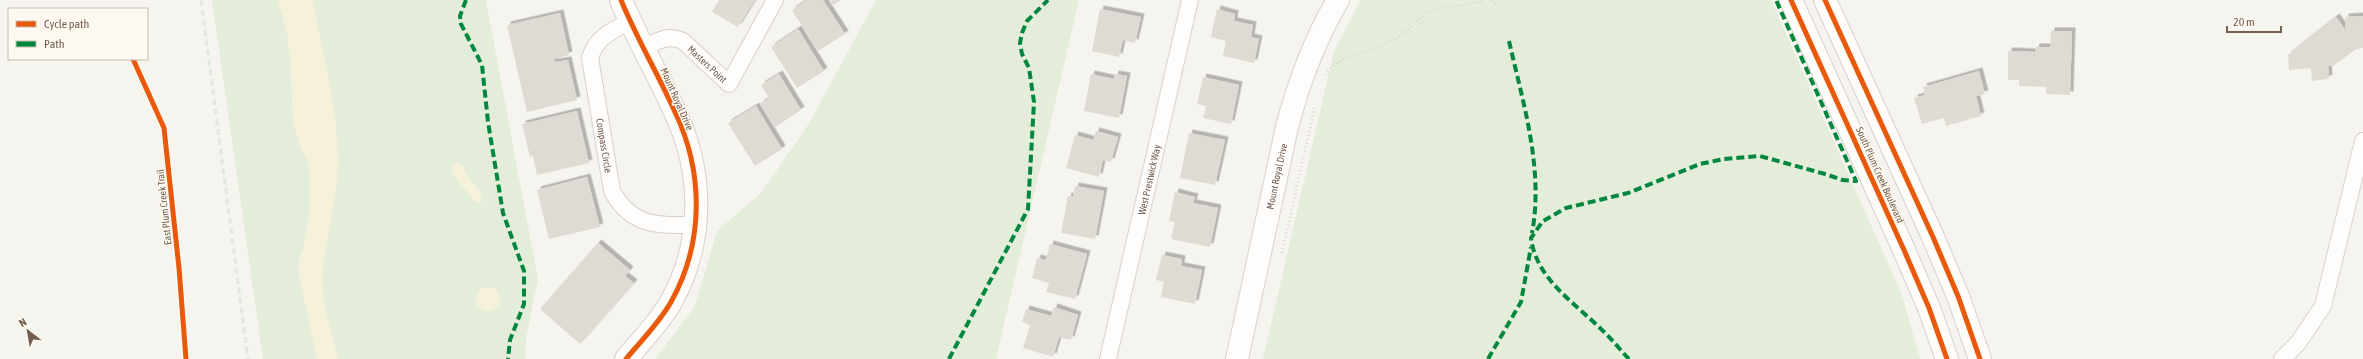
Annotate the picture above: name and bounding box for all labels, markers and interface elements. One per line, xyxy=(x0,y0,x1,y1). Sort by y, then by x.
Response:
legend xyxy=(8,8,148,60)
scale bar xyxy=(2227,8,2281,34)
text: 20 m xyxy=(2233,15,2255,29)
text: Cycle path xyxy=(44,17,89,31)
text: Path xyxy=(44,37,65,51)
street label: Masters Point xyxy=(686,43,730,85)
street label: Mount Royal Drive xyxy=(658,66,696,132)
street label: Compass Circle xyxy=(595,118,614,174)
street label: South Plum Creek Boulevard xyxy=(1854,125,1906,225)
street label: Mount Royal Drive xyxy=(1264,142,1289,210)
street label: West Prestwick Way xyxy=(1136,143,1162,216)
street label: East Plum Creek Trail xyxy=(155,168,173,245)
north arrow xyxy=(8,311,48,351)
text: N xyxy=(17,316,29,329)

